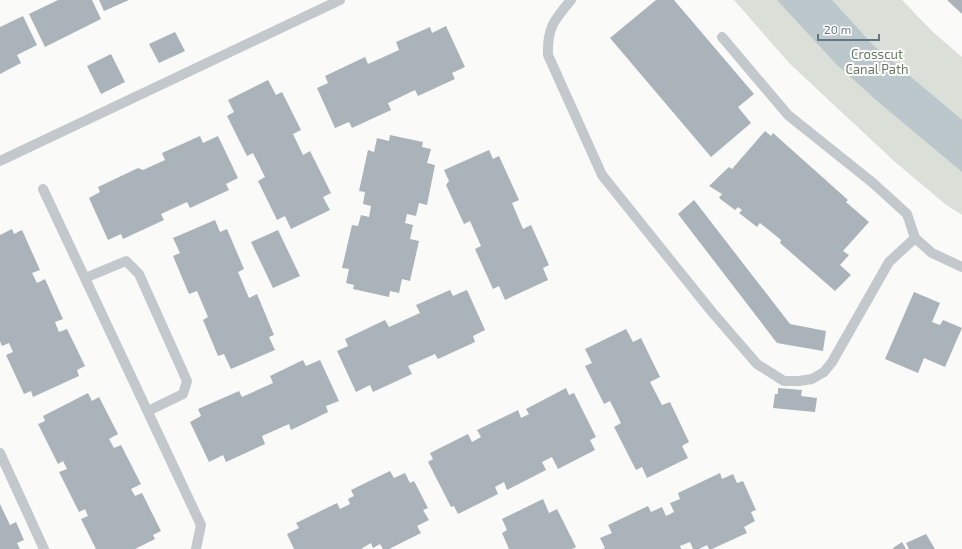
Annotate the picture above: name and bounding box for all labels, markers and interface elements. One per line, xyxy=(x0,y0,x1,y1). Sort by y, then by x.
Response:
scale bar xyxy=(818,16,879,42)
text: 20 m xyxy=(824,22,851,36)
park label: Crosscut Canal Path xyxy=(846,46,908,77)

